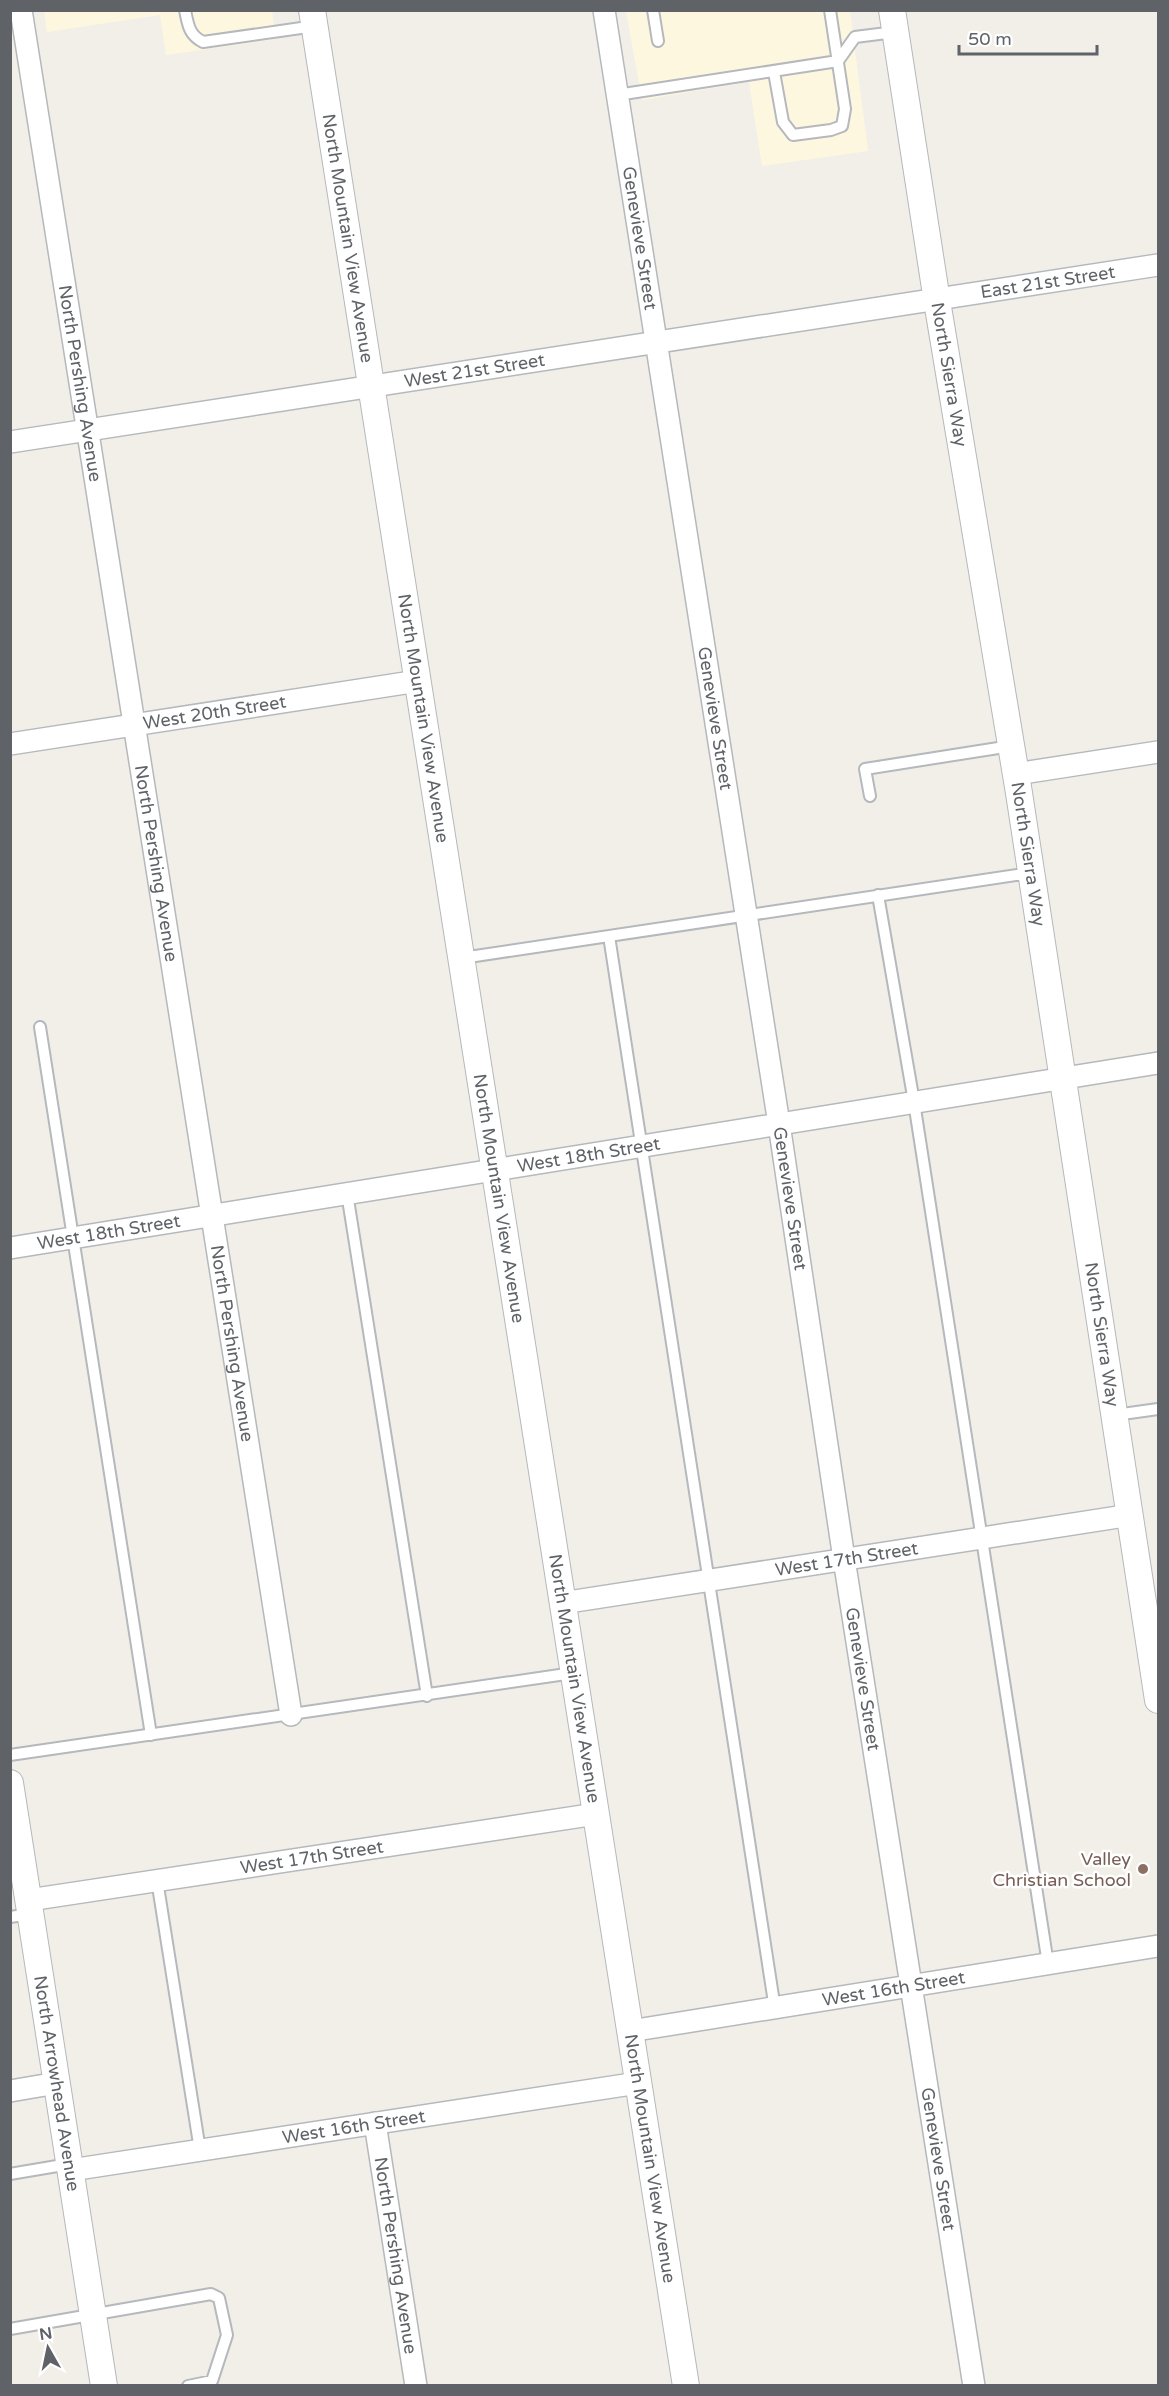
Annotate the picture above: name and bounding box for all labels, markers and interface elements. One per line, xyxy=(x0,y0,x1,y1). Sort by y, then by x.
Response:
scale bar xyxy=(959,18,1097,56)
text: 50 m xyxy=(968,28,1012,50)
street label: North Mountain View Avenue xyxy=(317,112,378,364)
street label: Genevieve Street xyxy=(618,165,662,312)
street label: East 21st Street xyxy=(979,261,1117,303)
street label: North Pershing Avenue xyxy=(54,283,107,483)
street label: North Sierra Way xyxy=(926,301,972,449)
street label: West 21st Street xyxy=(403,349,546,392)
street label: North Mountain View Avenue xyxy=(393,592,454,844)
street label: Genevieve Street xyxy=(693,645,737,792)
street label: West 20th Street xyxy=(142,691,288,734)
street label: North Pershing Avenue xyxy=(130,763,183,963)
street label: North Sierra Way xyxy=(1006,780,1050,928)
street label: North Mountain View Avenue xyxy=(469,1072,530,1324)
street label: Genevieve Street xyxy=(769,1125,812,1272)
street label: West 18th Street xyxy=(515,1132,662,1177)
street label: West 18th Street xyxy=(36,1210,182,1254)
street label: North Pershing Avenue xyxy=(206,1243,259,1443)
street label: North Sierra Way xyxy=(1080,1261,1124,1409)
street label: West 17th Street xyxy=(774,1537,920,1581)
street label: North Mountain View Avenue xyxy=(544,1552,605,1805)
street label: Genevieve Street xyxy=(841,1606,885,1752)
street label: West 17th Street xyxy=(239,1835,385,1879)
place label: Valley Christian School xyxy=(992,1848,1131,1891)
marker: Valley Christian School xyxy=(1136,1862,1150,1876)
street label: West 16th Street xyxy=(821,1966,967,2011)
street label: North Arrowhead Avenue xyxy=(29,1974,85,2193)
street label: North Mountain View Avenue xyxy=(620,2032,681,2285)
street label: Genevieve Street xyxy=(916,2086,960,2233)
street label: West 16th Street xyxy=(281,2105,427,2148)
street label: North Pershing Avenue xyxy=(369,2155,422,2355)
north arrow xyxy=(18,2318,78,2378)
text: N xyxy=(38,2323,54,2345)

